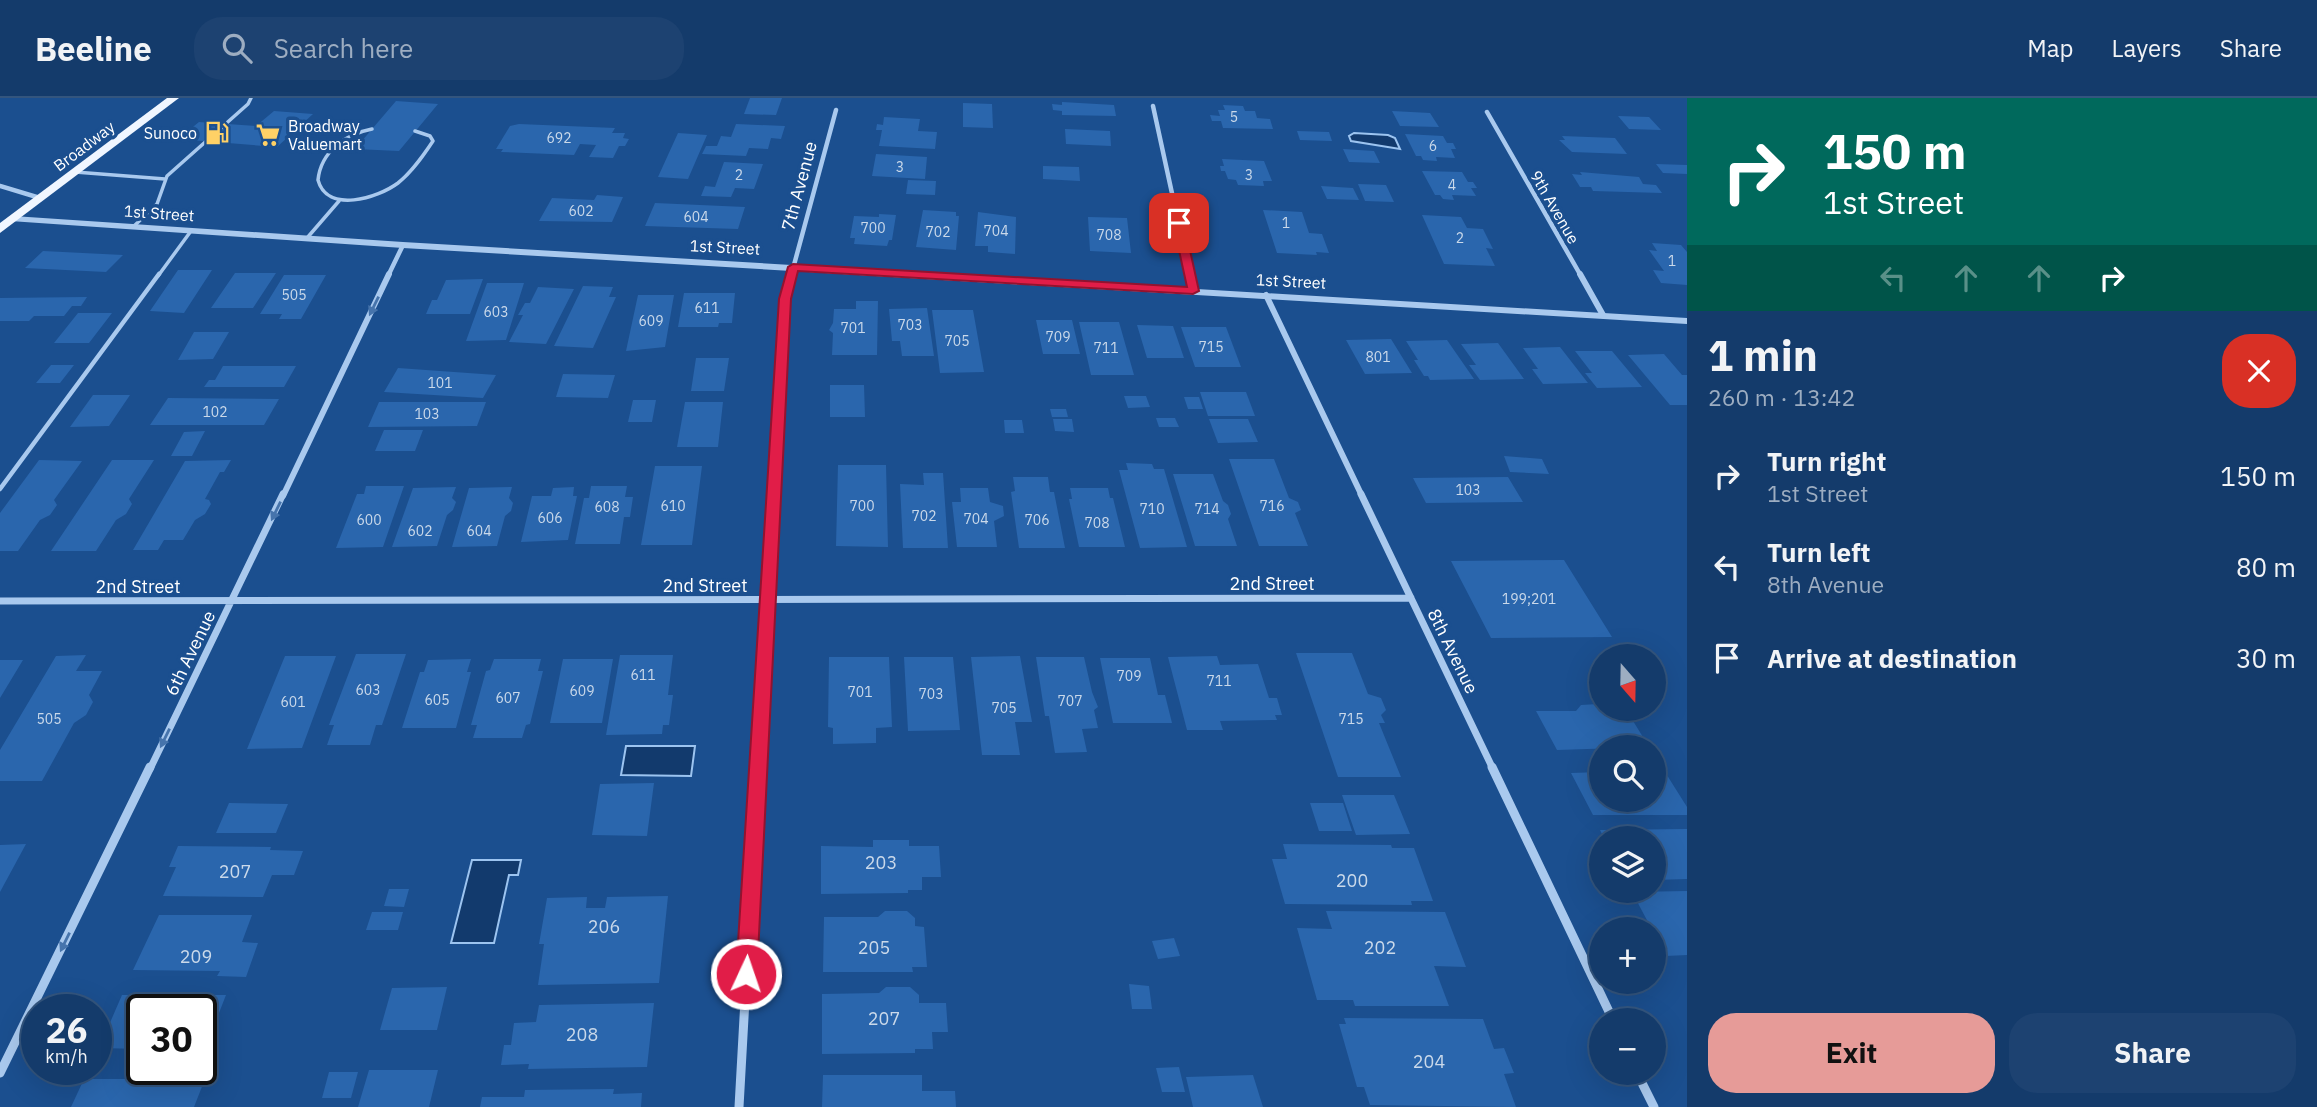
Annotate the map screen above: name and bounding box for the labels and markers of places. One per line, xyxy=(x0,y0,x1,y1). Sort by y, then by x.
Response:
place label: Broadway Valuemart xyxy=(288,116,362,154)
fuel station icon: Sunoco xyxy=(203,119,231,147)
supermarket icon: Broadway Valuemart xyxy=(254,121,282,149)
place label: Sunoco xyxy=(144,123,197,143)
pin xyxy=(1149,193,1209,253)

